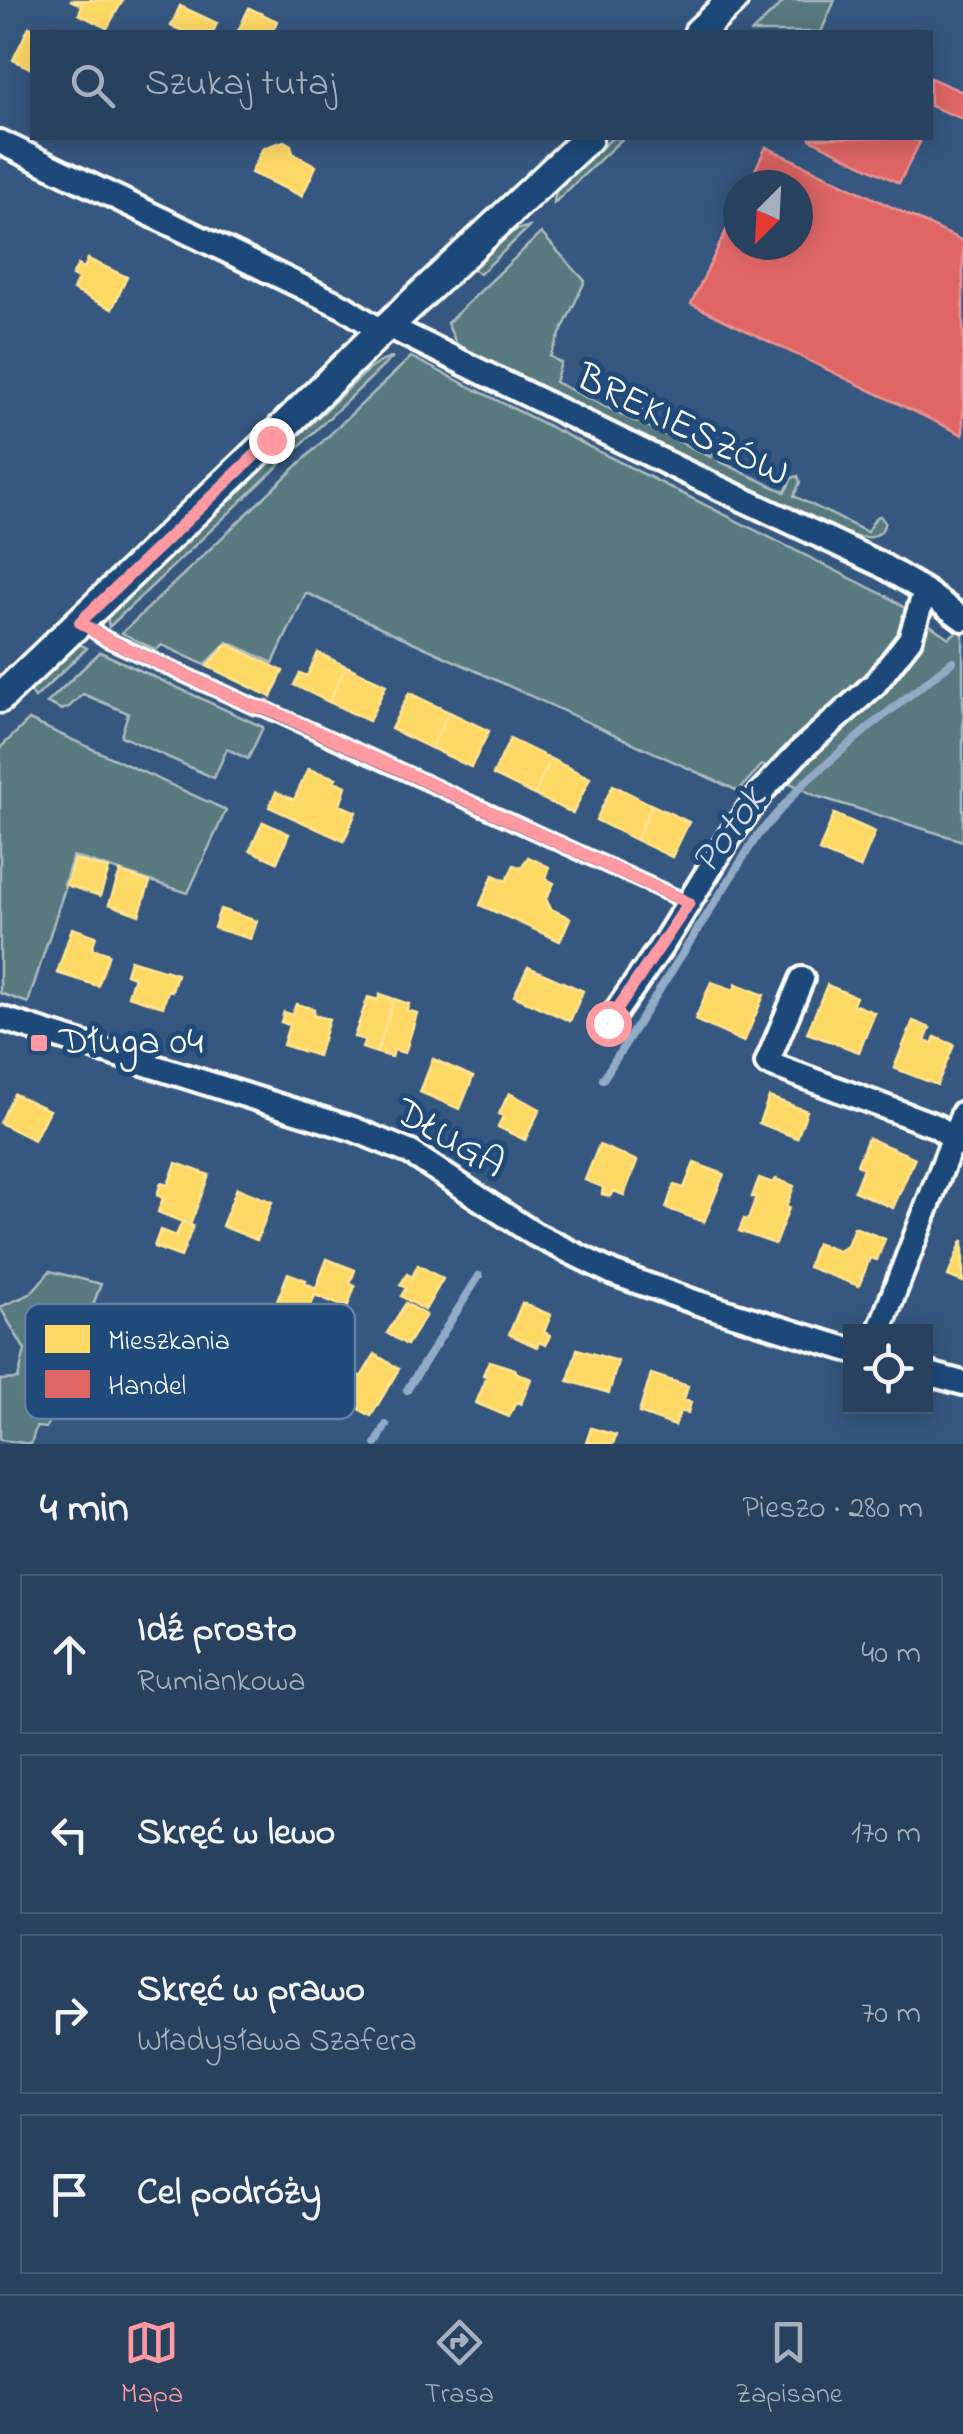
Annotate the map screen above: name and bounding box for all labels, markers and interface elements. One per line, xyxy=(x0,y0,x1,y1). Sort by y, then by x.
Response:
search box xyxy=(30,30,933,140)
text: Szukaj tutaj xyxy=(145,57,336,113)
icon: search xyxy=(65,58,120,113)
north arrow xyxy=(723,170,813,260)
street label: BREKIESZÓW xyxy=(565,350,798,504)
route end xyxy=(249,418,295,464)
water label: Potok xyxy=(677,773,784,888)
route start xyxy=(586,1001,632,1047)
place label: Długa 04 xyxy=(58,1014,204,1073)
marker: Długa 04 xyxy=(28,1032,50,1054)
street label: DŁUGA xyxy=(382,1084,515,1195)
legend xyxy=(25,1304,355,1419)
text: Mieszkania xyxy=(108,1322,230,1363)
map controls xyxy=(843,1324,933,1414)
button: locate xyxy=(843,1324,933,1414)
text: Handel xyxy=(108,1367,186,1408)
text: 4 min xyxy=(40,1479,129,1540)
text: Pieszo · 280 m xyxy=(743,1486,923,1533)
text: Idź prosto xyxy=(137,1603,297,1659)
icon: ahead xyxy=(42,1627,97,1682)
text: 40 m xyxy=(861,1631,921,1678)
text: Rumiankowa xyxy=(137,1659,305,1706)
text: Skręć w lewo xyxy=(137,1806,335,1862)
icon: left xyxy=(42,1807,97,1862)
text: 170 m xyxy=(851,1811,921,1858)
text: Skręć w prawo xyxy=(137,1963,365,2019)
icon: right xyxy=(42,1987,97,2042)
text: 70 m xyxy=(861,1991,921,2038)
text: Władysława Szafera xyxy=(137,2019,417,2066)
text: Cel podróży xyxy=(137,2166,321,2222)
icon: arrive xyxy=(42,2167,97,2222)
tab: Mapa xyxy=(121,2315,183,2416)
tab: Trasa xyxy=(425,2315,494,2416)
tab: Zapisane xyxy=(735,2315,842,2416)

